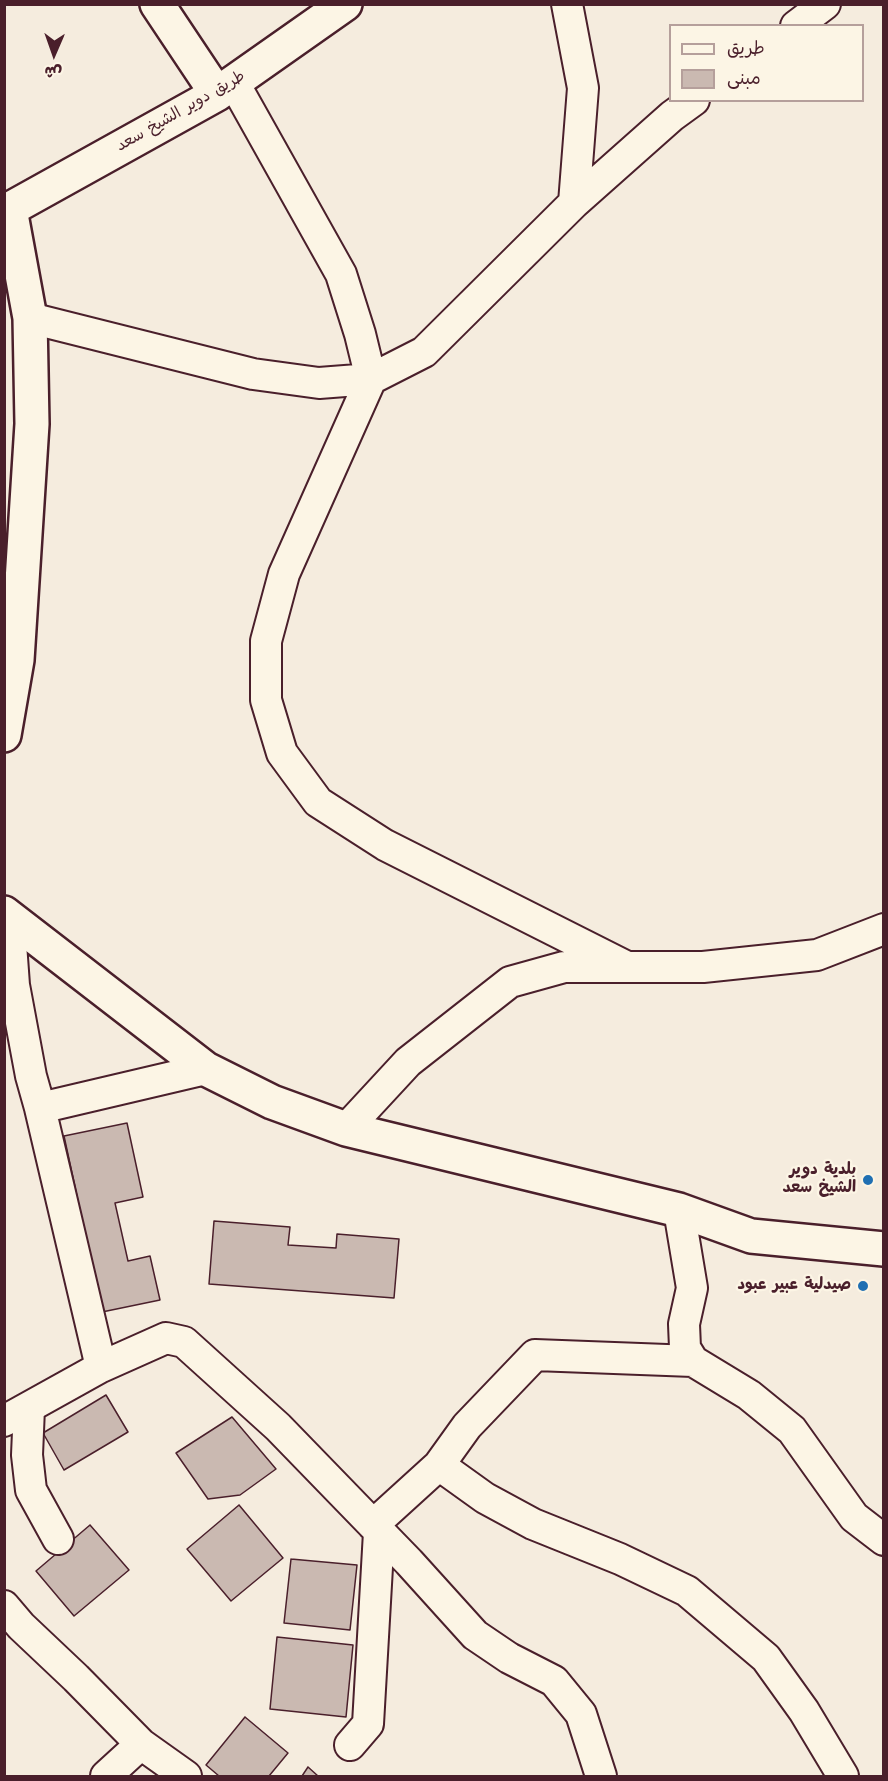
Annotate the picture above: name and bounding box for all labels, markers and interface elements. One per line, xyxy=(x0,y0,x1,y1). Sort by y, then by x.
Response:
north arrow xyxy=(24,24,84,84)
legend xyxy=(669,24,864,102)
text: طريق xyxy=(727,36,765,61)
text: ش xyxy=(44,61,63,83)
text: مبنى xyxy=(727,66,761,91)
street label: طريق دوير الشيخ سعد xyxy=(113,67,249,157)
place label: بلدية دوير الشيخ سعد xyxy=(783,1161,856,1199)
marker: بلدية دوير الشيخ سعد xyxy=(861,1173,875,1187)
place label: صيدلية عبير عبود xyxy=(737,1276,851,1296)
marker: صيدلية عبير عبود xyxy=(856,1279,870,1293)

